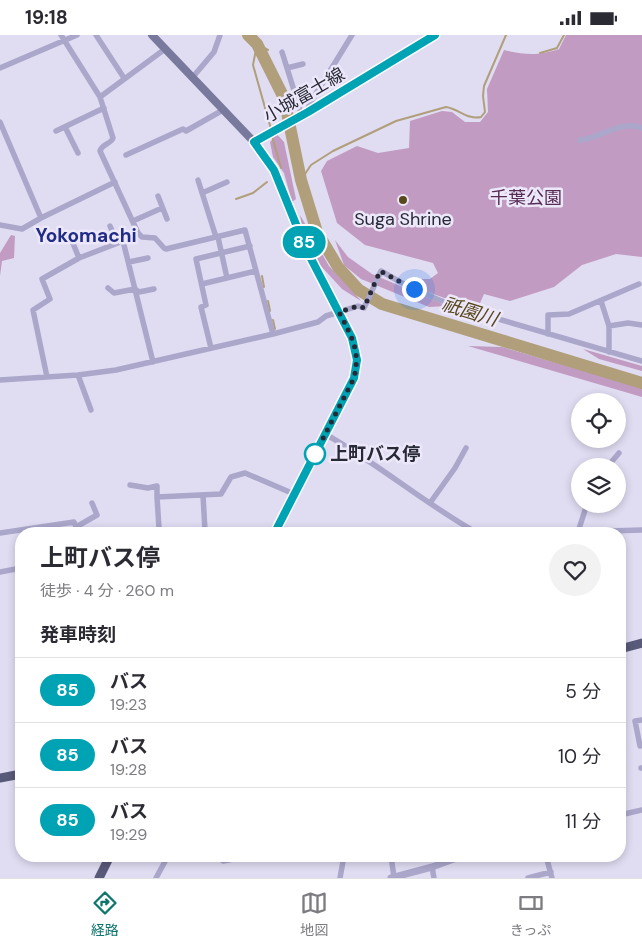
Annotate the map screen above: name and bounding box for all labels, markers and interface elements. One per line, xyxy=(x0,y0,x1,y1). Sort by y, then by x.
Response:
text: 19:18 xyxy=(25,5,68,30)
street label: 小城富士線 xyxy=(259,62,349,128)
park label: 千葉公園 xyxy=(490,186,562,210)
marker: Suga Shrine xyxy=(397,194,409,206)
place label: Suga Shrine xyxy=(354,207,452,231)
district label: Yokomachi xyxy=(35,223,137,248)
line badge: 85 xyxy=(282,226,326,258)
text: 85 xyxy=(293,230,315,254)
your location xyxy=(402,277,427,302)
water label: 祇園川 xyxy=(439,291,503,332)
map controls xyxy=(571,393,626,513)
button: locate xyxy=(571,393,626,448)
place label: 上町バス停 xyxy=(330,442,420,466)
marker: 上町バス停 xyxy=(304,443,326,465)
button: layers xyxy=(571,458,626,513)
text: 上町バス停 xyxy=(40,542,160,573)
button: heart xyxy=(549,544,601,596)
text: 徒歩 · 4 分 · 260 m xyxy=(40,580,174,601)
text: 発車時刻 xyxy=(40,622,116,647)
text: バス xyxy=(110,669,148,694)
text: 85 xyxy=(56,678,79,702)
text: 5 分 xyxy=(565,679,601,704)
text: 19:23 xyxy=(110,694,147,715)
text: バス xyxy=(110,734,148,759)
text: 85 xyxy=(56,743,79,767)
text: 10 分 xyxy=(558,744,601,769)
text: 19:28 xyxy=(110,759,147,780)
text: バス xyxy=(110,799,148,824)
text: 85 xyxy=(56,808,79,832)
text: 11 分 xyxy=(565,809,601,834)
text: 19:29 xyxy=(110,824,147,845)
tab: 経路 xyxy=(91,889,119,939)
tab: 地図 xyxy=(300,889,328,939)
tab: きっぷ xyxy=(510,889,551,939)

